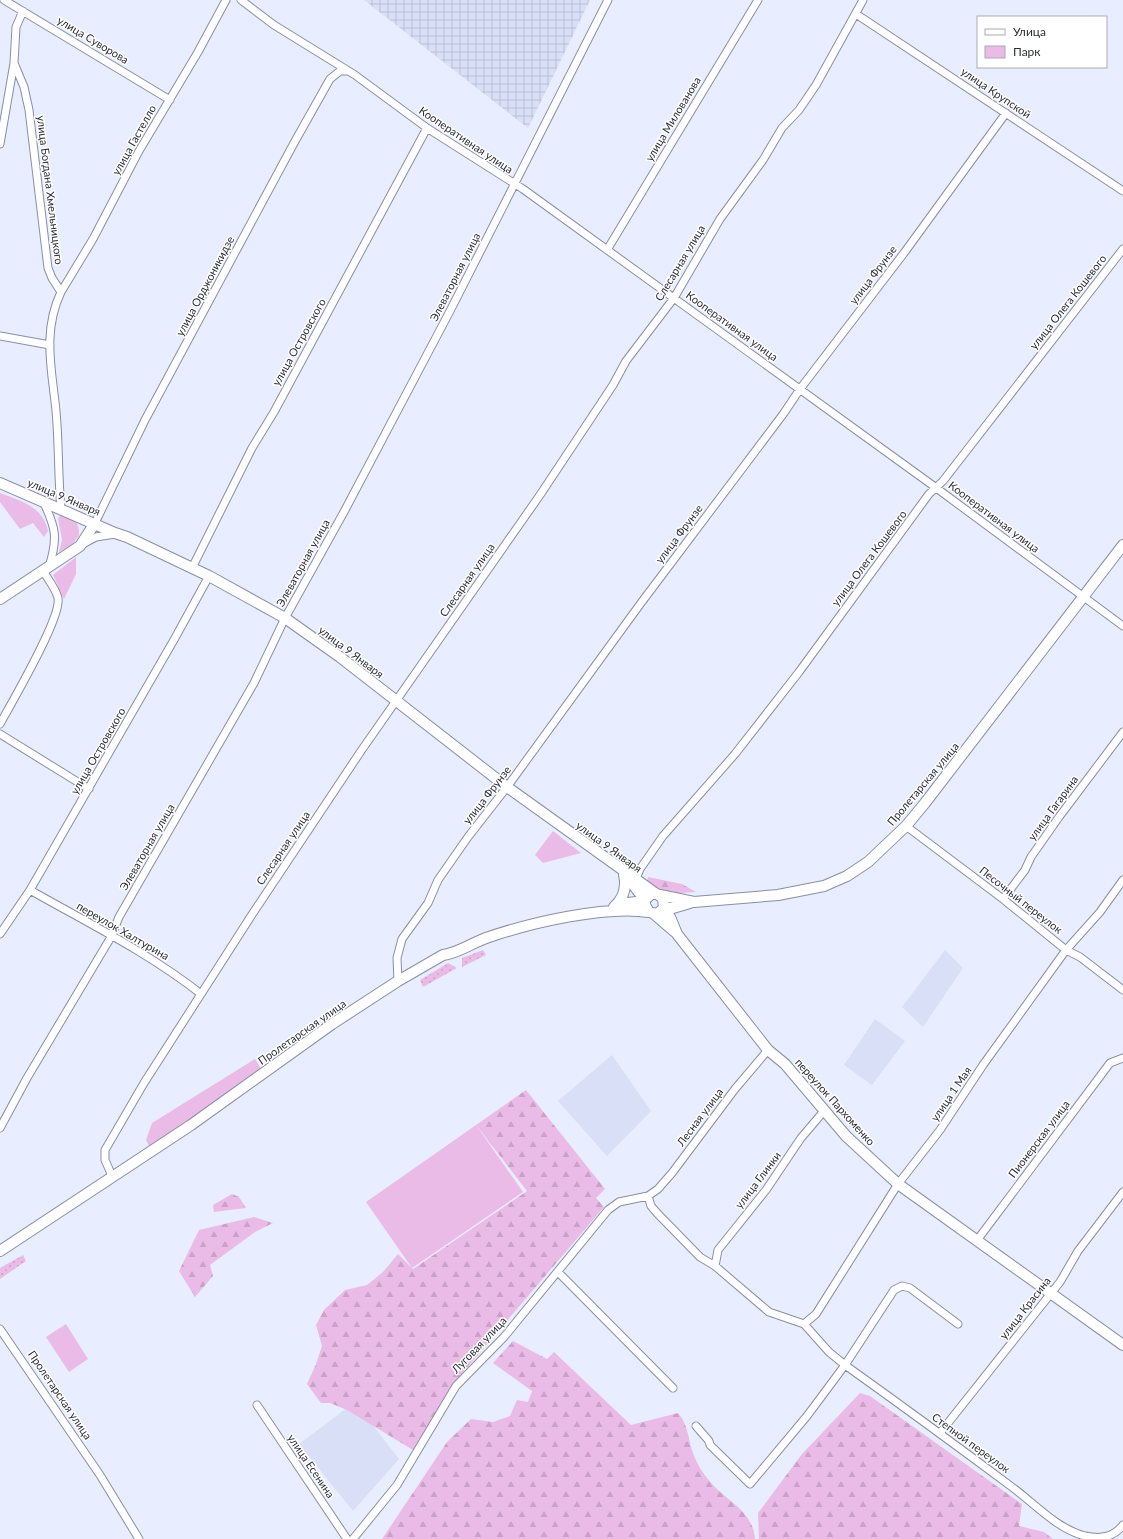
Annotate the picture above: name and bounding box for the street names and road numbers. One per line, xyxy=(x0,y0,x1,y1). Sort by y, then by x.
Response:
street label: улица Суворова xyxy=(55,13,131,66)
street label: улица Крупской xyxy=(959,64,1034,121)
street label: улица Милованова xyxy=(642,74,703,163)
street label: улица Гастелло xyxy=(109,102,158,177)
street label: Кооперативная улица xyxy=(417,103,516,176)
street label: улица Богдана Хмельницкого xyxy=(35,115,66,265)
street label: Слесарная улица xyxy=(652,222,707,303)
street label: Элеваторная улица xyxy=(427,230,483,323)
street label: улица Орджоникидзе xyxy=(173,234,236,338)
street label: улица Фрунзе xyxy=(846,243,899,307)
street label: улица Олега Кошевого xyxy=(1027,252,1109,352)
street label: Кооперативная улица xyxy=(684,288,781,363)
street label: улица Островского xyxy=(269,296,328,388)
street label: улица 9 Января xyxy=(26,475,103,518)
street label: Кооперативная улица xyxy=(946,478,1042,555)
street label: улица Фрунзе xyxy=(652,502,705,566)
street label: улица Олега Кошевого xyxy=(828,507,909,608)
street label: Элеваторная улица xyxy=(273,517,332,609)
street label: Слесарная улица xyxy=(436,541,497,619)
street label: улица 9 Января xyxy=(316,623,386,680)
street label: улица Островского xyxy=(68,705,128,796)
street label: Пролетарская улица xyxy=(884,740,961,828)
street label: улица Фрунзе xyxy=(460,763,513,826)
street label: улица Гагарина xyxy=(1025,773,1080,843)
street label: Элеваторная улица xyxy=(117,801,177,892)
street label: Слесарная улица xyxy=(253,808,312,887)
street label: улица 9 Января xyxy=(574,818,645,875)
street label: Песочный переулок xyxy=(977,863,1066,936)
street label: переулок Халтурина xyxy=(75,899,172,962)
street label: Пролетарская улица xyxy=(255,996,348,1067)
street label: переулок Пархоменко xyxy=(793,1056,878,1148)
street label: улица 1 Мая xyxy=(928,1064,974,1123)
street label: Лесная улица xyxy=(673,1085,726,1149)
street label: Пионерская улица xyxy=(1005,1097,1072,1180)
street label: улица Глинки xyxy=(732,1149,783,1211)
street label: улица Красина xyxy=(996,1274,1053,1341)
street label: Луговая улица xyxy=(448,1314,509,1376)
street label: Пролетарская улица xyxy=(26,1348,95,1442)
street label: Степной переулок xyxy=(930,1410,1013,1475)
street label: улица Есенина xyxy=(285,1431,338,1500)

